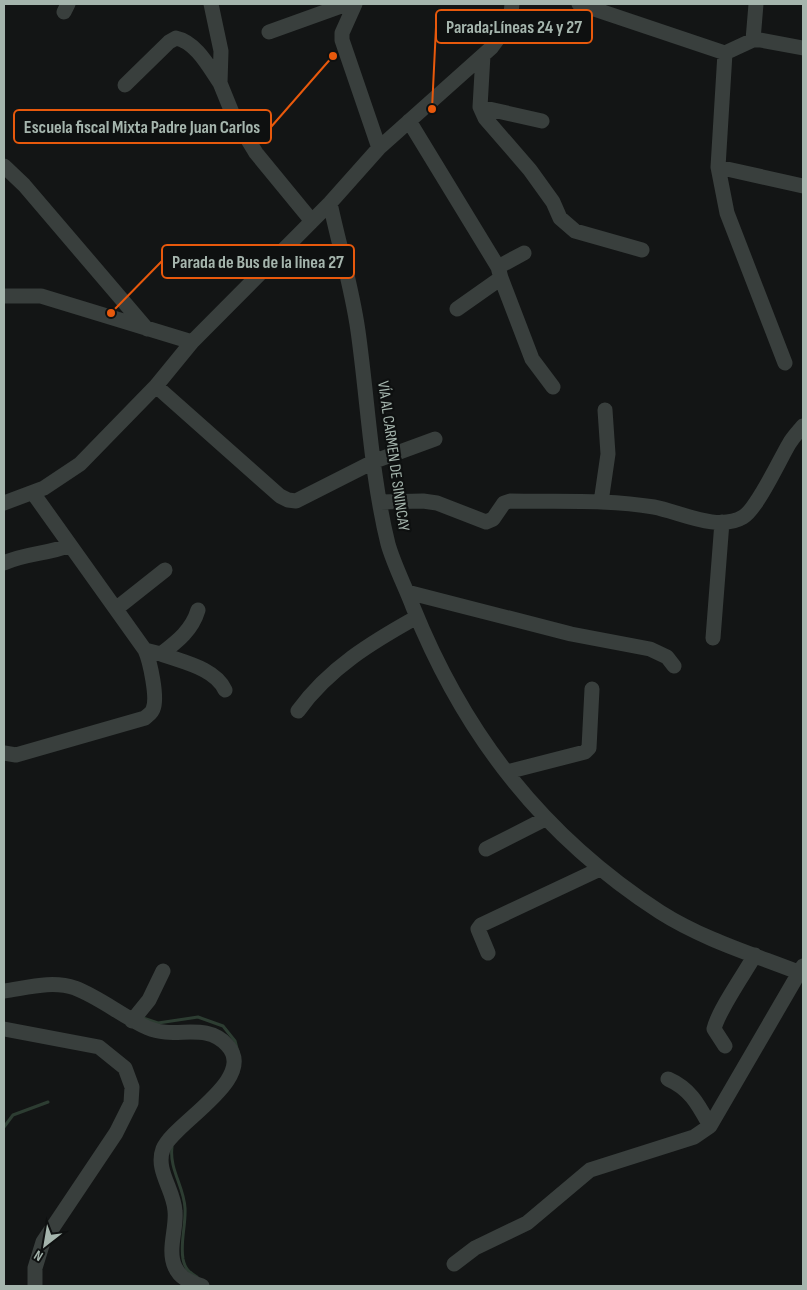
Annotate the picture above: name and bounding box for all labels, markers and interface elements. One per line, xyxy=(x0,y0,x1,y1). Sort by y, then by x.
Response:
callout: Parada;Líneas 24 y 27 xyxy=(436,10,592,43)
text: Parada;Líneas 24 y 27 xyxy=(446,17,582,38)
callout: Escuela fiscal Mixta Padre Juan Carlos xyxy=(14,110,271,143)
text: Escuela fiscal Mixta Padre Juan Carlos xyxy=(24,117,260,138)
callout: Parada de Bus de la linea 27 xyxy=(162,245,354,278)
text: Parada de Bus de la linea 27 xyxy=(172,252,344,273)
street label: VÍA AL CARMEN DE SININCAY xyxy=(373,380,413,533)
north arrow xyxy=(20,1220,70,1270)
text: N xyxy=(31,1247,46,1265)

